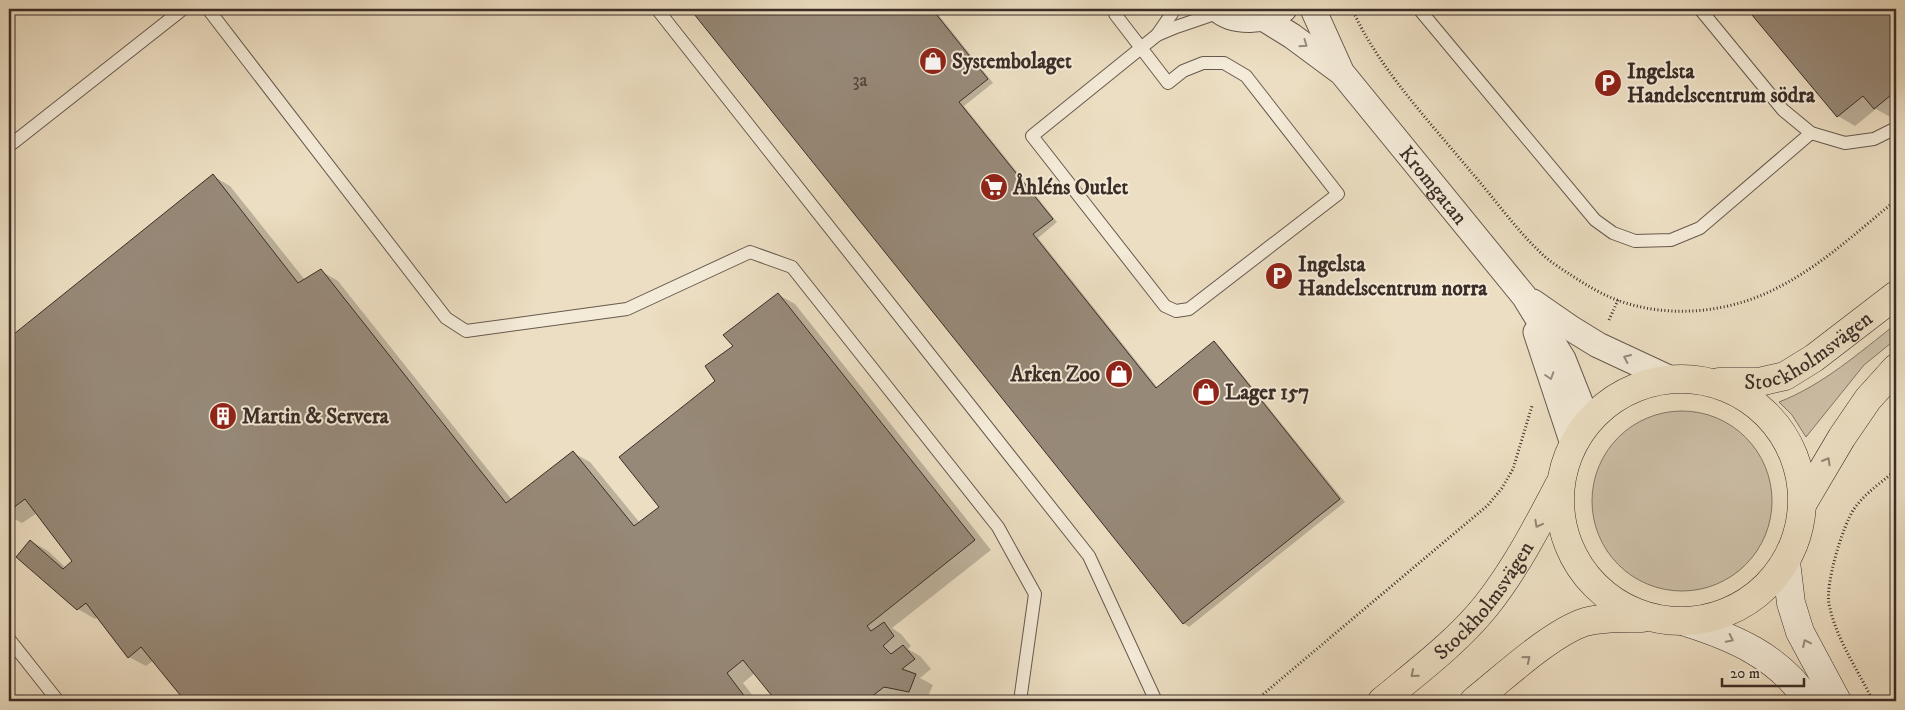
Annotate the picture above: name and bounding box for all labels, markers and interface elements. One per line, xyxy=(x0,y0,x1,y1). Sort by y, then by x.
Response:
one-way arrow xyxy=(1298,38,1308,47)
shop icon: Systembolaget xyxy=(918,46,948,76)
place label: Systembolaget xyxy=(952,49,1072,75)
place label: Ingelsta Handelscentrum södra xyxy=(1627,59,1816,109)
parking icon: Ingelsta Handelscentrum södra xyxy=(1593,68,1623,98)
house number: 3a xyxy=(852,69,868,92)
street label: Kromgatan xyxy=(1393,141,1473,231)
supermarket icon: Åhléns Outlet xyxy=(979,172,1009,202)
place label: Åhléns Outlet xyxy=(1012,173,1128,201)
place label: Ingelsta Handelscentrum norra xyxy=(1298,252,1488,302)
parking icon: Ingelsta Handelscentrum norra xyxy=(1264,261,1294,291)
street label: Stockholmsvägen xyxy=(1744,306,1878,396)
one-way arrow xyxy=(1623,354,1632,365)
shop icon: Arken Zoo xyxy=(1104,359,1134,389)
place label: Arken Zoo xyxy=(1010,362,1100,388)
one-way arrow xyxy=(1544,372,1554,380)
shop icon: Lager 157 xyxy=(1191,377,1221,407)
place label: Lager 157 xyxy=(1225,380,1309,406)
building icon: Martin & Servera xyxy=(208,401,238,431)
place label: Martin & Servera xyxy=(242,404,390,430)
one-way arrow xyxy=(1821,457,1831,466)
one-way arrow xyxy=(1534,519,1544,528)
street label: Stockholmsvägen xyxy=(1429,537,1540,666)
one-way arrow xyxy=(1725,632,1734,643)
one-way arrow xyxy=(1802,639,1812,648)
scale bar xyxy=(1722,655,1805,687)
one-way arrow xyxy=(1521,656,1530,664)
text: 20 m xyxy=(1730,664,1760,683)
one-way arrow xyxy=(1411,669,1420,677)

